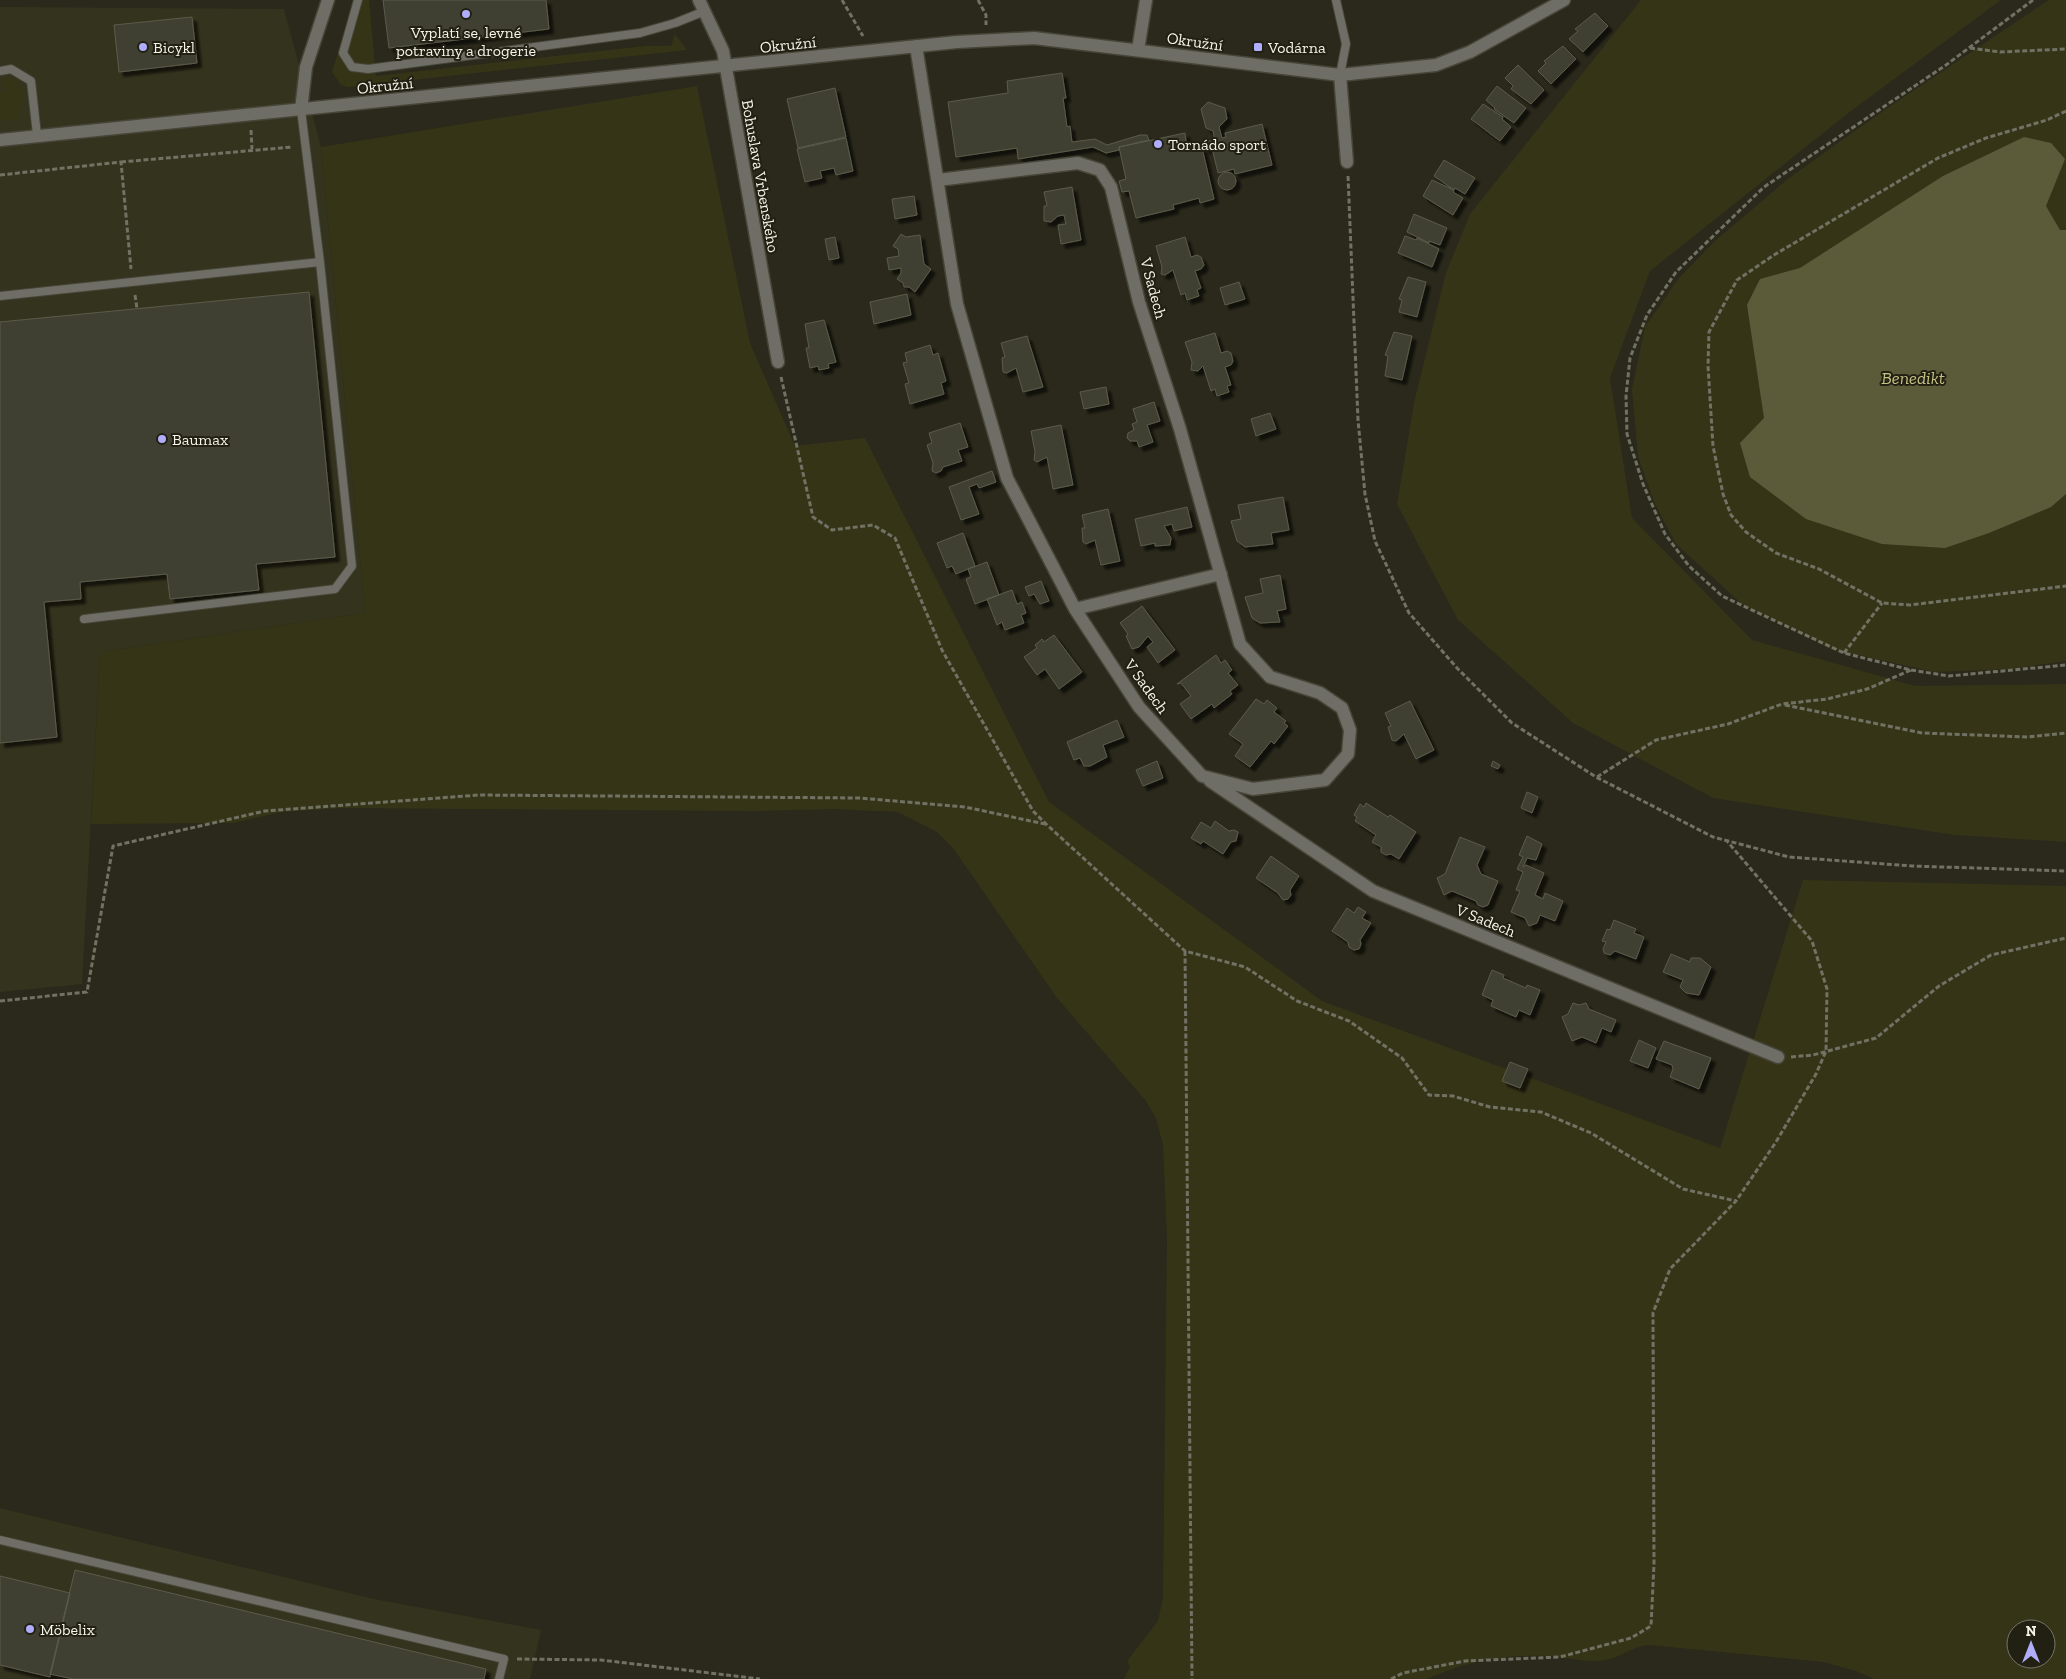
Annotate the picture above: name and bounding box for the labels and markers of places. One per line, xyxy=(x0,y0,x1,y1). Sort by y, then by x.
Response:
marker: Vyplatí se, levné potraviny a drogerie xyxy=(460,8,472,20)
place label: Vyplatí se, levné potraviny a drogerie xyxy=(396,23,536,60)
place label: Bicykl xyxy=(153,38,195,57)
place label: Vodárna xyxy=(1267,38,1326,57)
marker: Bicykl xyxy=(137,41,149,53)
marker: Vodárna xyxy=(1252,41,1264,53)
place label: Tornádo sport xyxy=(1168,135,1266,154)
marker: Tornádo sport xyxy=(1152,138,1164,150)
place label: Baumax xyxy=(172,430,228,449)
marker: Baumax xyxy=(156,433,168,445)
place label: Möbelix xyxy=(40,1620,95,1639)
marker: Möbelix xyxy=(24,1623,36,1635)

